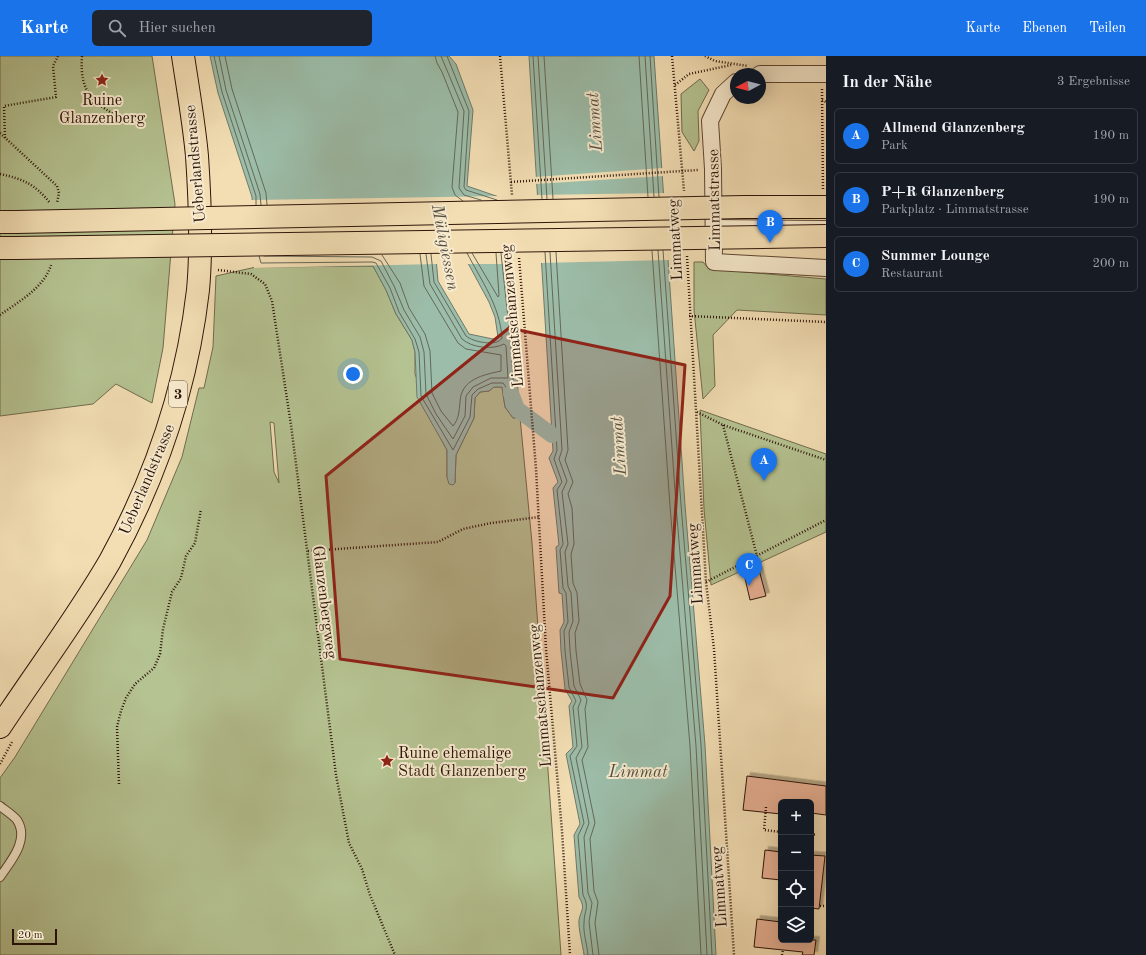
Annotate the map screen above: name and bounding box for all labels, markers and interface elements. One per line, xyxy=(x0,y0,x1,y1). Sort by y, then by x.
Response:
search box xyxy=(92,10,372,46)
icon: search xyxy=(106,17,128,39)
text: Karte xyxy=(20,19,68,38)
text: Hier suchen xyxy=(138,21,216,36)
text: Karte xyxy=(966,21,1000,35)
text: Ebenen xyxy=(1022,21,1067,35)
text: Teilen xyxy=(1089,21,1126,35)
north arrow xyxy=(730,68,766,104)
place icon: Ruine Glanzenberg xyxy=(94,72,110,88)
text: In der Nähe xyxy=(842,74,932,91)
text: 3 Ergebnisse xyxy=(1057,75,1130,88)
water label: Limmat xyxy=(585,91,606,153)
place label: Ruine Glanzenberg xyxy=(59,93,145,127)
street label: Ueberlandstrasse xyxy=(183,104,209,224)
text: Allmend Glanzenberg xyxy=(881,121,1025,136)
text: A xyxy=(851,129,861,142)
text: 190 m xyxy=(1092,129,1129,142)
text: Park xyxy=(881,139,908,152)
street label: Limmatstrasse xyxy=(706,149,724,251)
text: P+R Glanzenberg xyxy=(881,185,1004,200)
text: B xyxy=(851,193,861,206)
text: 190 m xyxy=(1092,193,1129,206)
street label: Limmatweg xyxy=(666,198,686,281)
water label: Müligiessen xyxy=(428,202,461,292)
text: Parkplatz · Limmatstrasse xyxy=(881,203,1029,216)
pin: B xyxy=(757,210,783,243)
street label: Limmatschanzenweg xyxy=(499,243,527,388)
text: Summer Lounge xyxy=(881,249,990,264)
text: C xyxy=(852,257,860,270)
text: 200 m xyxy=(1092,257,1129,270)
text: Restaurant xyxy=(881,267,943,280)
your location xyxy=(343,364,363,384)
road number: 3 xyxy=(169,381,187,407)
water label: Limmat xyxy=(609,415,630,477)
street label: Ueberlandstrasse xyxy=(117,422,178,538)
pin: A xyxy=(751,448,777,481)
street label: Limmatweg xyxy=(685,522,707,605)
street label: Glanzenbergweg xyxy=(309,545,339,660)
pin: C xyxy=(736,553,762,586)
street label: Limmatschanzenweg xyxy=(527,623,555,768)
place label: Ruine ehemalige Stadt Glanzenberg xyxy=(398,746,526,780)
place icon: Ruine ehemalige Stadt Glanzenberg xyxy=(379,753,395,769)
water label: Limmat xyxy=(607,764,668,781)
map controls xyxy=(778,799,814,943)
button: + xyxy=(778,799,814,835)
button: − xyxy=(778,835,814,871)
street label: Limmatweg xyxy=(709,845,731,928)
button: locate xyxy=(778,871,814,907)
button: layers xyxy=(778,907,814,943)
scale bar xyxy=(12,927,57,946)
text: 20 m xyxy=(18,930,43,941)

